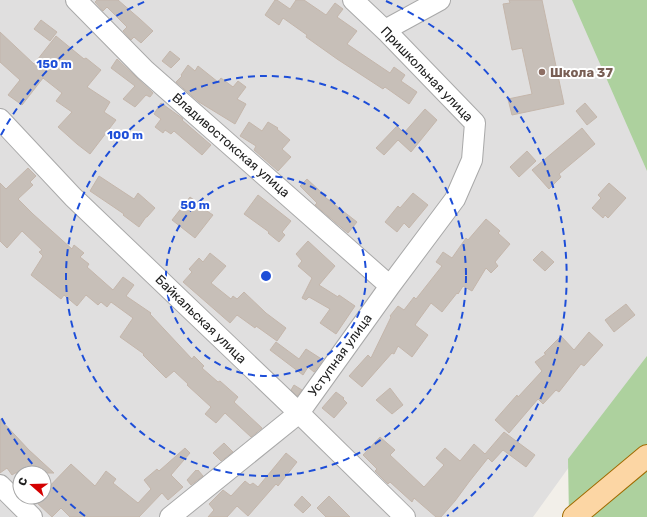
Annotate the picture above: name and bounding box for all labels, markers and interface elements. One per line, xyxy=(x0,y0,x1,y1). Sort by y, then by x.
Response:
street label: Пришкольная улица xyxy=(378,23,476,125)
text: 150 m xyxy=(36,57,72,71)
place label: Школа 37 xyxy=(550,65,613,80)
marker: Школа 37 xyxy=(537,67,547,77)
street label: Владивостокская улица xyxy=(169,90,293,200)
text: 100 m xyxy=(107,128,143,142)
text: 50 m xyxy=(180,198,210,212)
centre of rings xyxy=(259,269,273,283)
street label: Байкальская улица xyxy=(152,272,250,366)
street label: Уступная улица xyxy=(305,311,375,399)
north arrow xyxy=(12,465,52,505)
text: С xyxy=(16,476,31,488)

